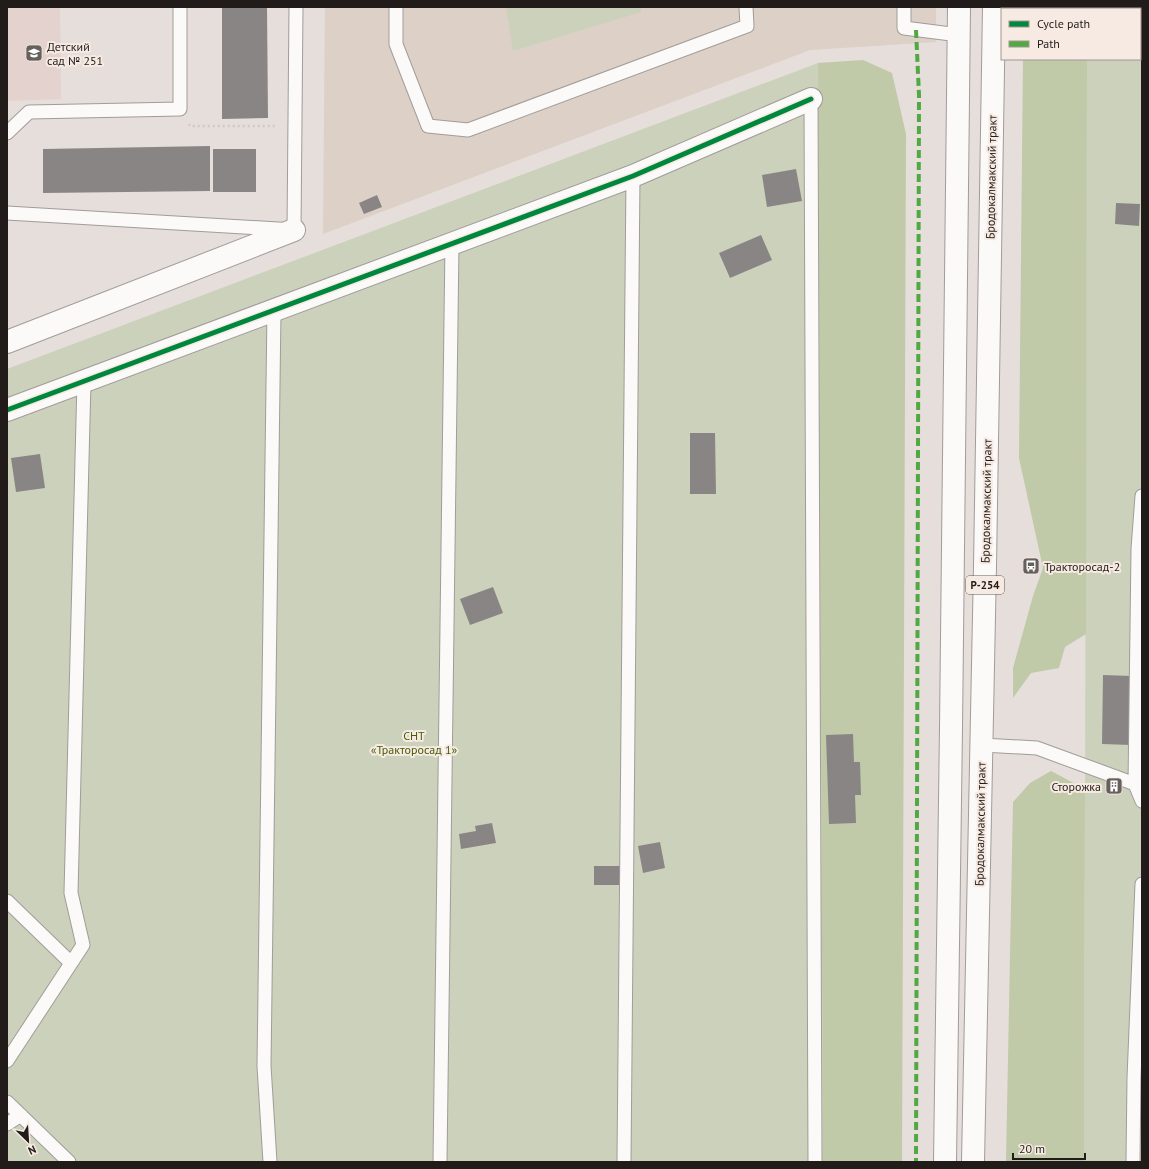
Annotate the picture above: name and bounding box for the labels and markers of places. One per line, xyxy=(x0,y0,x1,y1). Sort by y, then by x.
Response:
place label: Детский сад № 251 xyxy=(47,39,103,68)
school or university icon: Детский сад № 251 xyxy=(24,43,44,63)
bus stop icon: Тракторосад-2 xyxy=(1021,556,1041,576)
place label: Тракторосад-2 xyxy=(1044,559,1120,574)
building icon: Сторожка xyxy=(1104,776,1124,796)
place label: Сторожка xyxy=(1051,779,1101,794)

